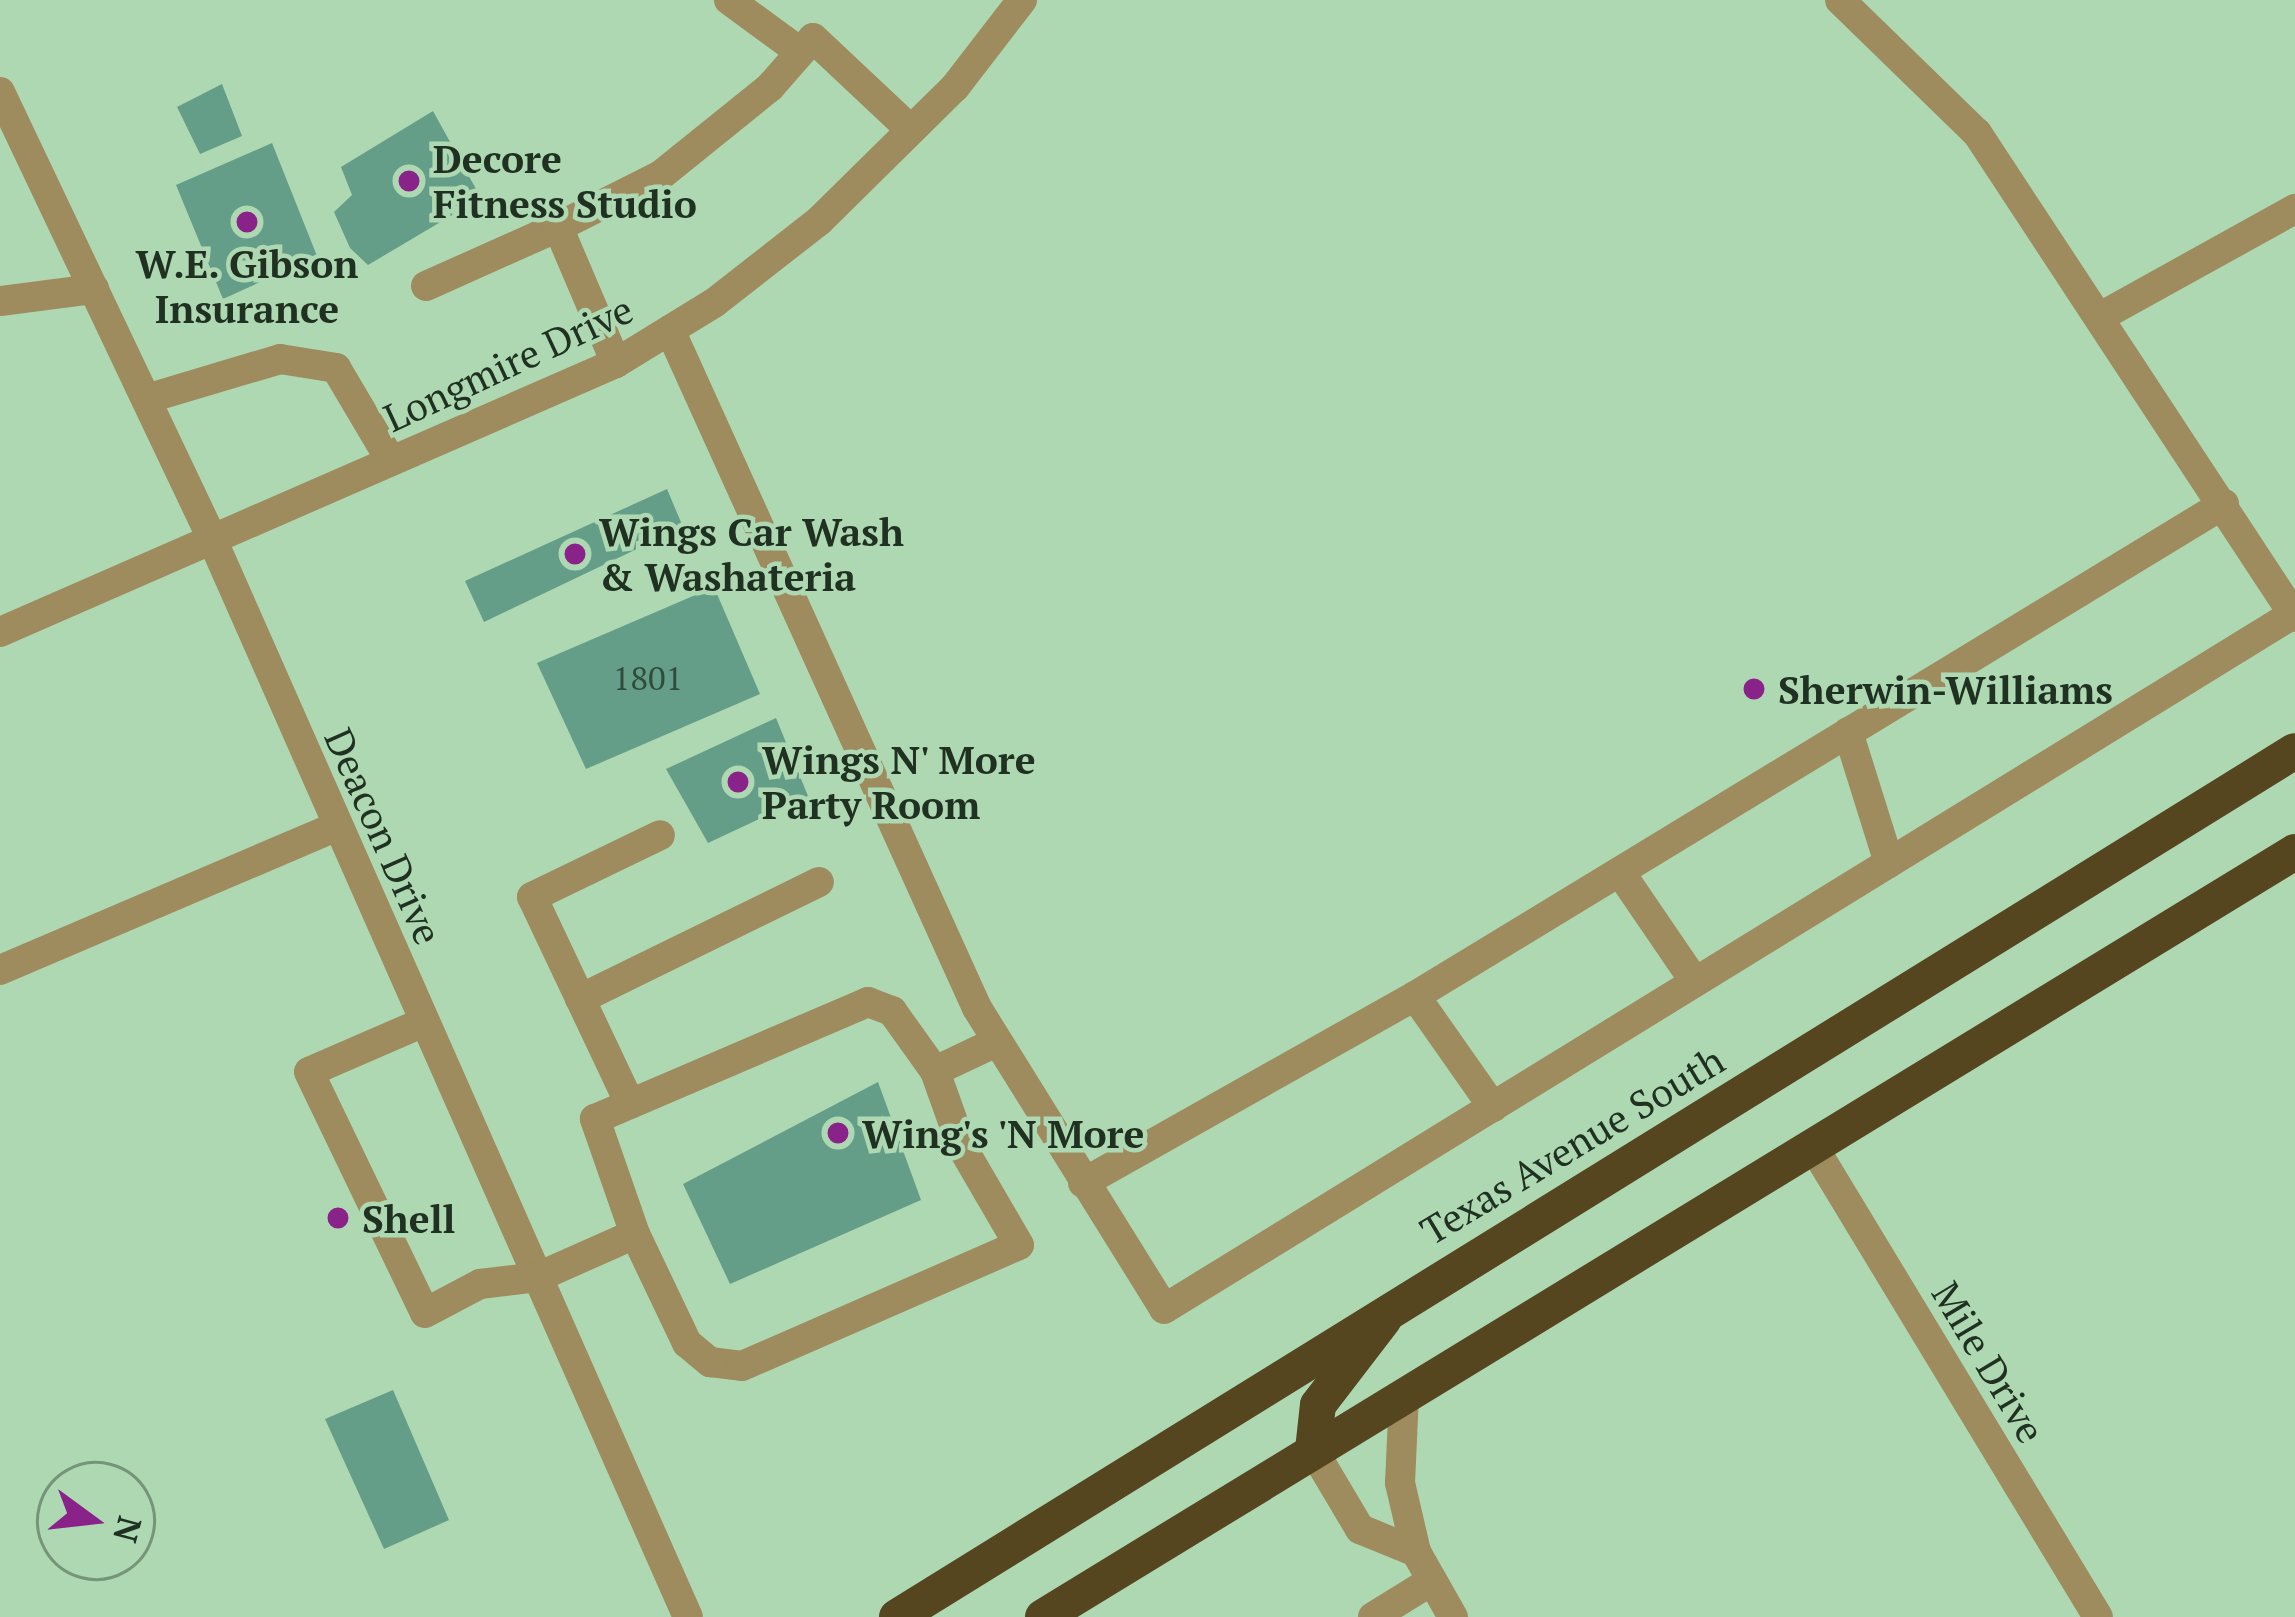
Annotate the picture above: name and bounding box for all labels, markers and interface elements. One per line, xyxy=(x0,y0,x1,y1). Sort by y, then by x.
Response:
place label: Decore Fitness Studio xyxy=(433,136,697,227)
marker: Decore Fitness Studio xyxy=(396,168,422,194)
marker: W.E. Gibson Insurance xyxy=(234,209,260,235)
place label: W.E. Gibson Insurance xyxy=(135,241,359,332)
street label: Longmire Drive xyxy=(376,285,640,441)
place label: Wings Car Wash & Washateria xyxy=(599,509,904,600)
marker: Wings Car Wash & Washateria xyxy=(562,541,588,567)
house number: 1801 xyxy=(613,658,683,698)
place label: Sherwin-Williams xyxy=(1778,666,2113,712)
marker: Sherwin-Williams xyxy=(1741,676,1767,702)
street label: Deacon Drive xyxy=(316,721,452,951)
place label: Wings N' More Party Room xyxy=(762,737,1037,828)
marker: Wings N' More Party Room xyxy=(725,769,751,795)
street label: Texas Avenue South xyxy=(1412,1036,1732,1254)
place label: Wing's 'N More xyxy=(862,1110,1146,1156)
marker: Wing's 'N More xyxy=(825,1120,851,1146)
place label: Shell xyxy=(362,1195,456,1241)
marker: Shell xyxy=(325,1205,351,1231)
street label: Mile Drive xyxy=(1923,1273,2055,1451)
north arrow xyxy=(36,1461,156,1581)
text: N xyxy=(104,1512,152,1547)

